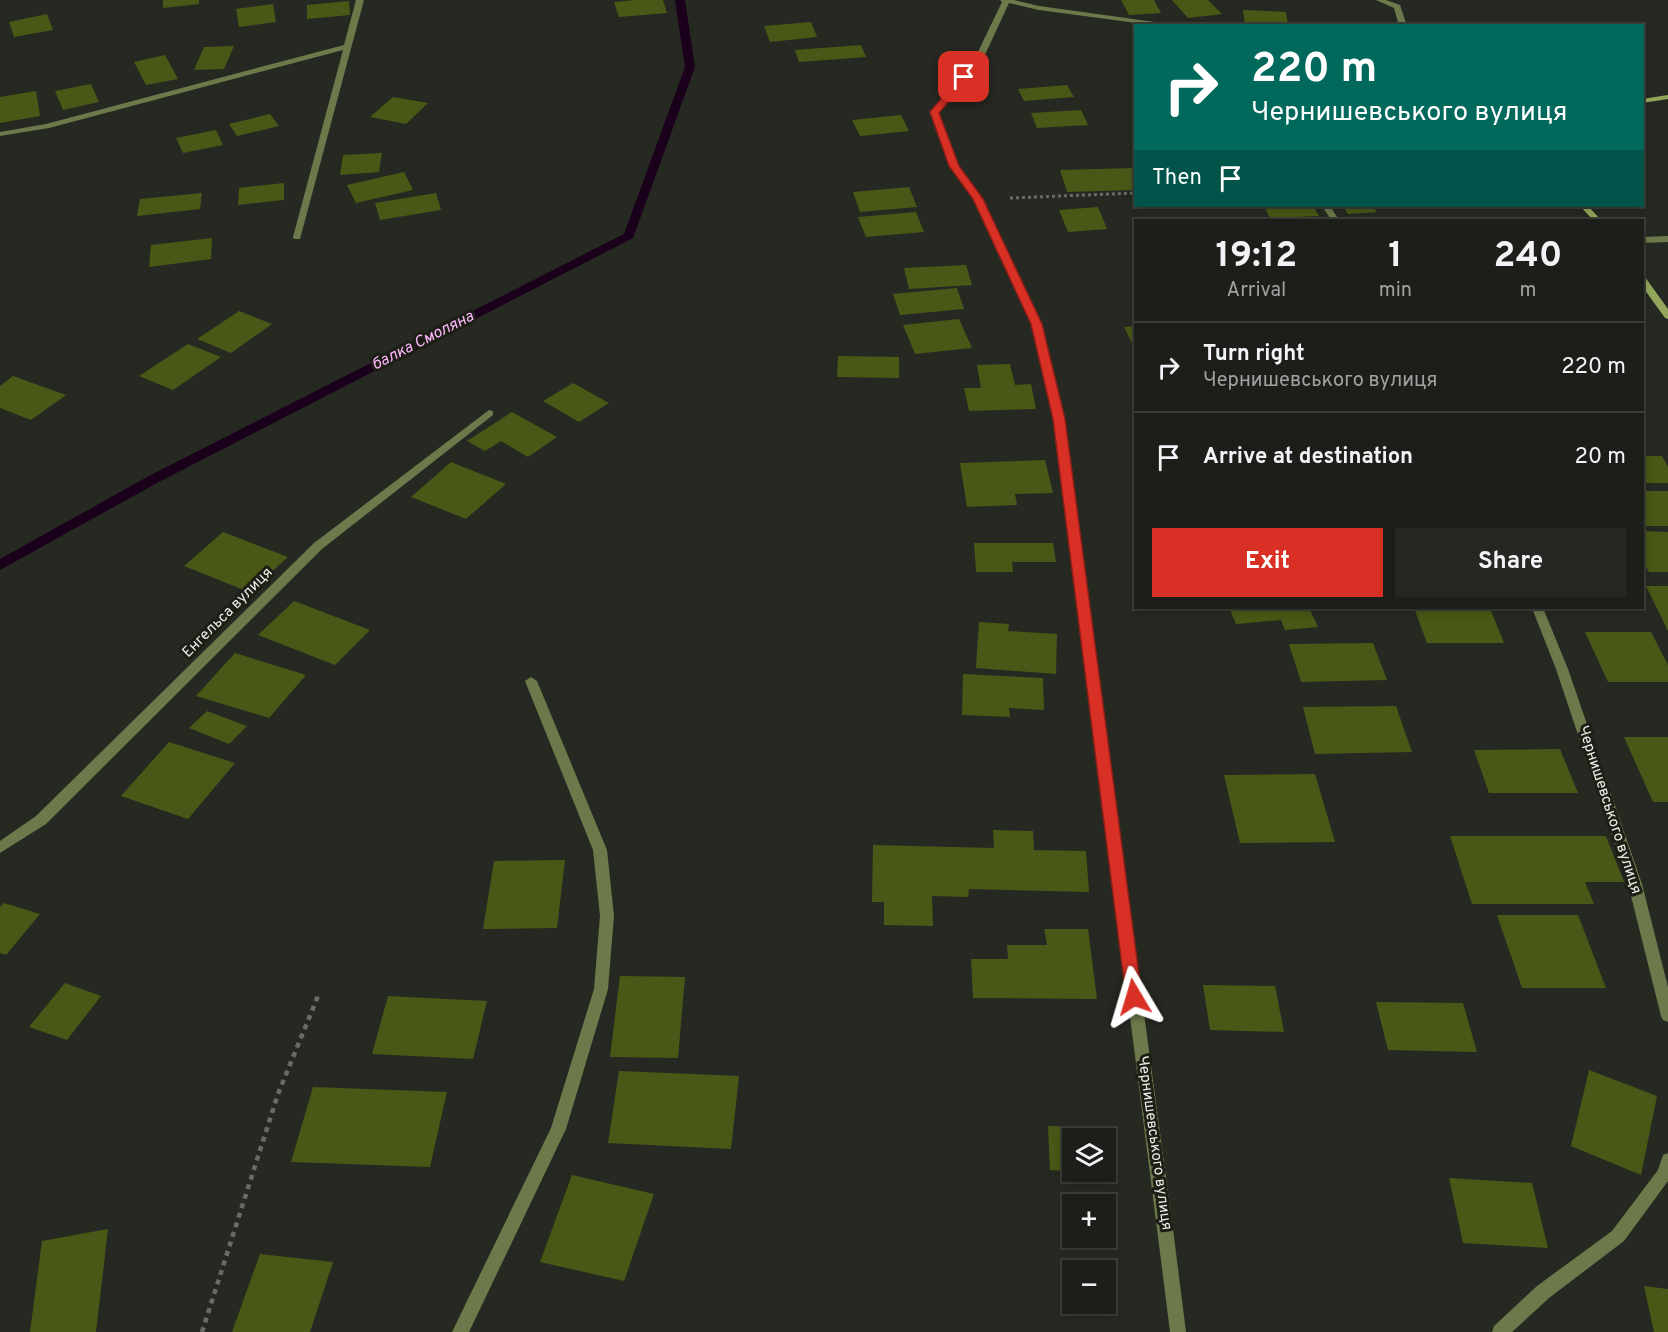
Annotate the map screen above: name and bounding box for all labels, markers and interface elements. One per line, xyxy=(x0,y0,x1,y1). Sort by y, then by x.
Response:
text: 220 m xyxy=(1251,44,1377,97)
icon: right xyxy=(1152,48,1230,126)
pin xyxy=(938,51,989,102)
icon: arrive xyxy=(947,60,980,93)
text: Чернишевського вулиця xyxy=(1251,96,1568,130)
icon: arrive xyxy=(1214,162,1247,195)
text: Then xyxy=(1152,165,1202,192)
text: 19:12 xyxy=(1216,234,1297,280)
text: 1 xyxy=(1388,234,1403,280)
text: 240 xyxy=(1494,234,1562,280)
text: Arrival xyxy=(1227,278,1286,304)
text: min xyxy=(1379,278,1412,304)
text: m xyxy=(1520,278,1537,304)
water label: балка Смоляна xyxy=(369,306,478,375)
text: Turn right xyxy=(1203,341,1305,368)
icon: right xyxy=(1152,351,1185,384)
text: 220 m xyxy=(1561,354,1626,381)
text: Чернишевського вулиця xyxy=(1203,368,1437,394)
icon: arrive xyxy=(1152,441,1185,474)
text: Arrive at destination xyxy=(1203,444,1413,471)
text: 20 m xyxy=(1575,444,1626,471)
button: Exit xyxy=(1152,528,1383,597)
button: Share xyxy=(1395,528,1626,597)
street label: Енгельса вулиця xyxy=(179,564,277,662)
street label: Чернишевського вулиця xyxy=(1573,723,1645,897)
position arrow xyxy=(1102,965,1166,1029)
street label: Чернишевського вулиця xyxy=(1132,1055,1176,1231)
map controls xyxy=(1062,1128,1116,1314)
button: layers xyxy=(1062,1128,1116,1182)
button: + xyxy=(1062,1194,1116,1248)
button: − xyxy=(1062,1260,1116,1314)

